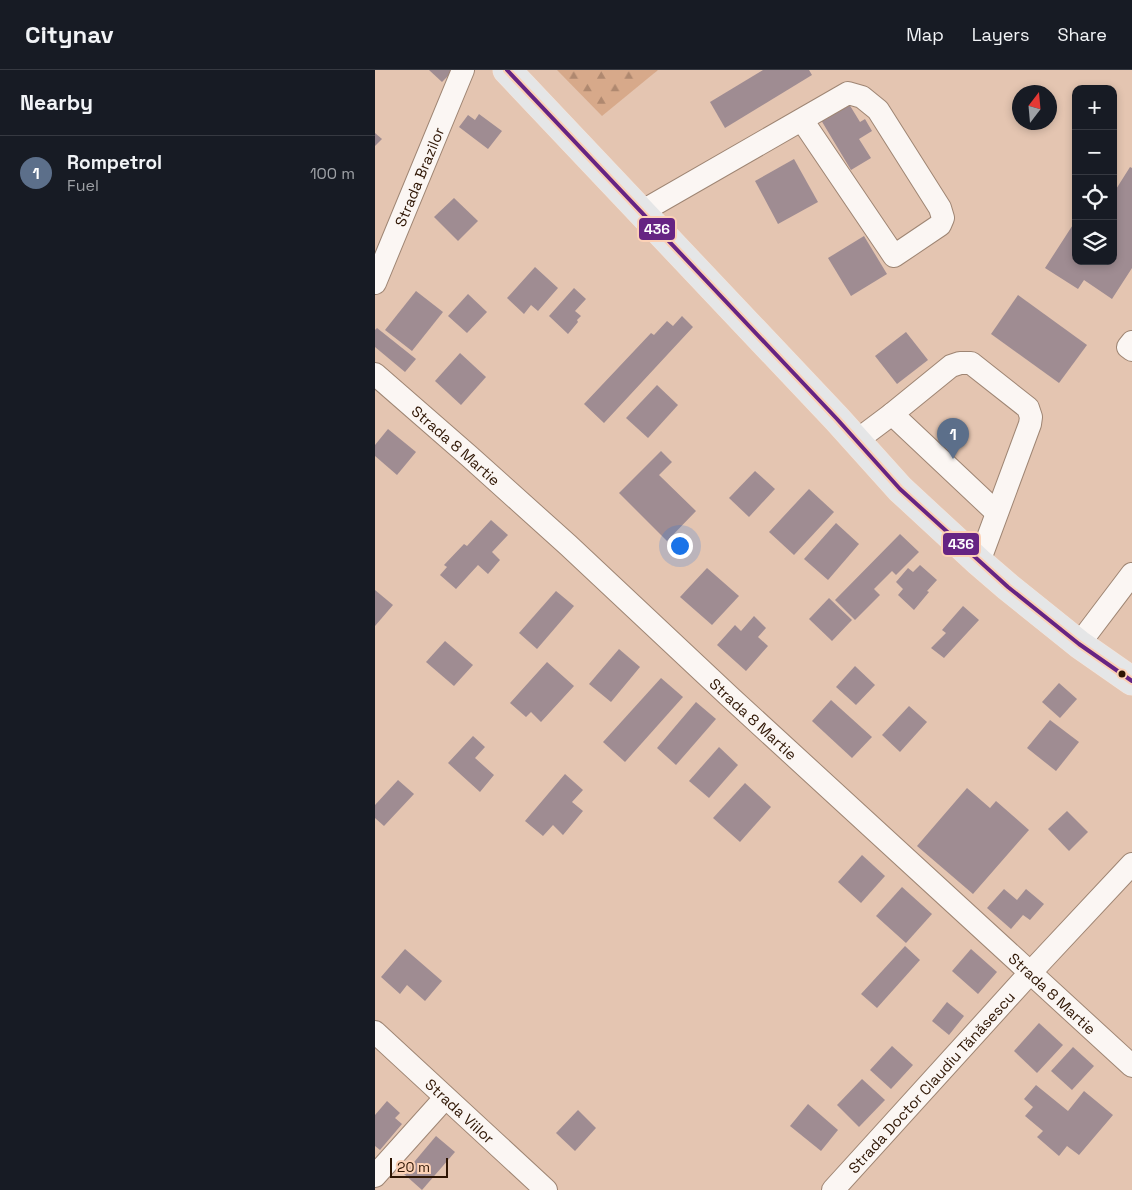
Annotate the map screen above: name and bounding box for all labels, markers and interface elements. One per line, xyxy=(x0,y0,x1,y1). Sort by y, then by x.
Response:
text: Citynav xyxy=(25,19,114,50)
text: Map xyxy=(906,23,944,46)
text: Layers xyxy=(972,23,1029,46)
text: Share xyxy=(1057,23,1107,46)
north arrow xyxy=(1012,85,1057,130)
map controls xyxy=(1072,85,1117,265)
button: + xyxy=(1072,85,1117,130)
text: Nearby xyxy=(20,89,93,116)
street label: Strada Brazilor xyxy=(390,124,448,229)
button: − xyxy=(1072,130,1117,175)
text: Rompetrol xyxy=(67,150,162,175)
text: 1 xyxy=(32,163,40,184)
text: 100 m xyxy=(310,163,355,184)
text: Fuel xyxy=(67,175,99,196)
button: locate xyxy=(1072,175,1117,220)
line badge: 436 xyxy=(638,217,676,241)
text: 436 xyxy=(644,220,670,238)
button: layers xyxy=(1072,220,1117,265)
street label: Strada 8 Martie xyxy=(408,401,505,489)
pin: 1 xyxy=(937,418,969,459)
line badge: 436 xyxy=(942,532,980,556)
your location xyxy=(667,533,693,559)
text: 436 xyxy=(948,535,974,553)
unlabelled marker xyxy=(1117,669,1127,679)
street label: Strada 8 Martie xyxy=(706,674,801,764)
street label: Strada 8 Martie xyxy=(1005,948,1100,1038)
street label: Strada Doctor Claudiu Tănăsescu xyxy=(844,987,1019,1177)
street label: Strada Viilor xyxy=(422,1074,499,1148)
scale bar xyxy=(390,1155,447,1178)
text: 20 m xyxy=(397,1158,430,1176)

